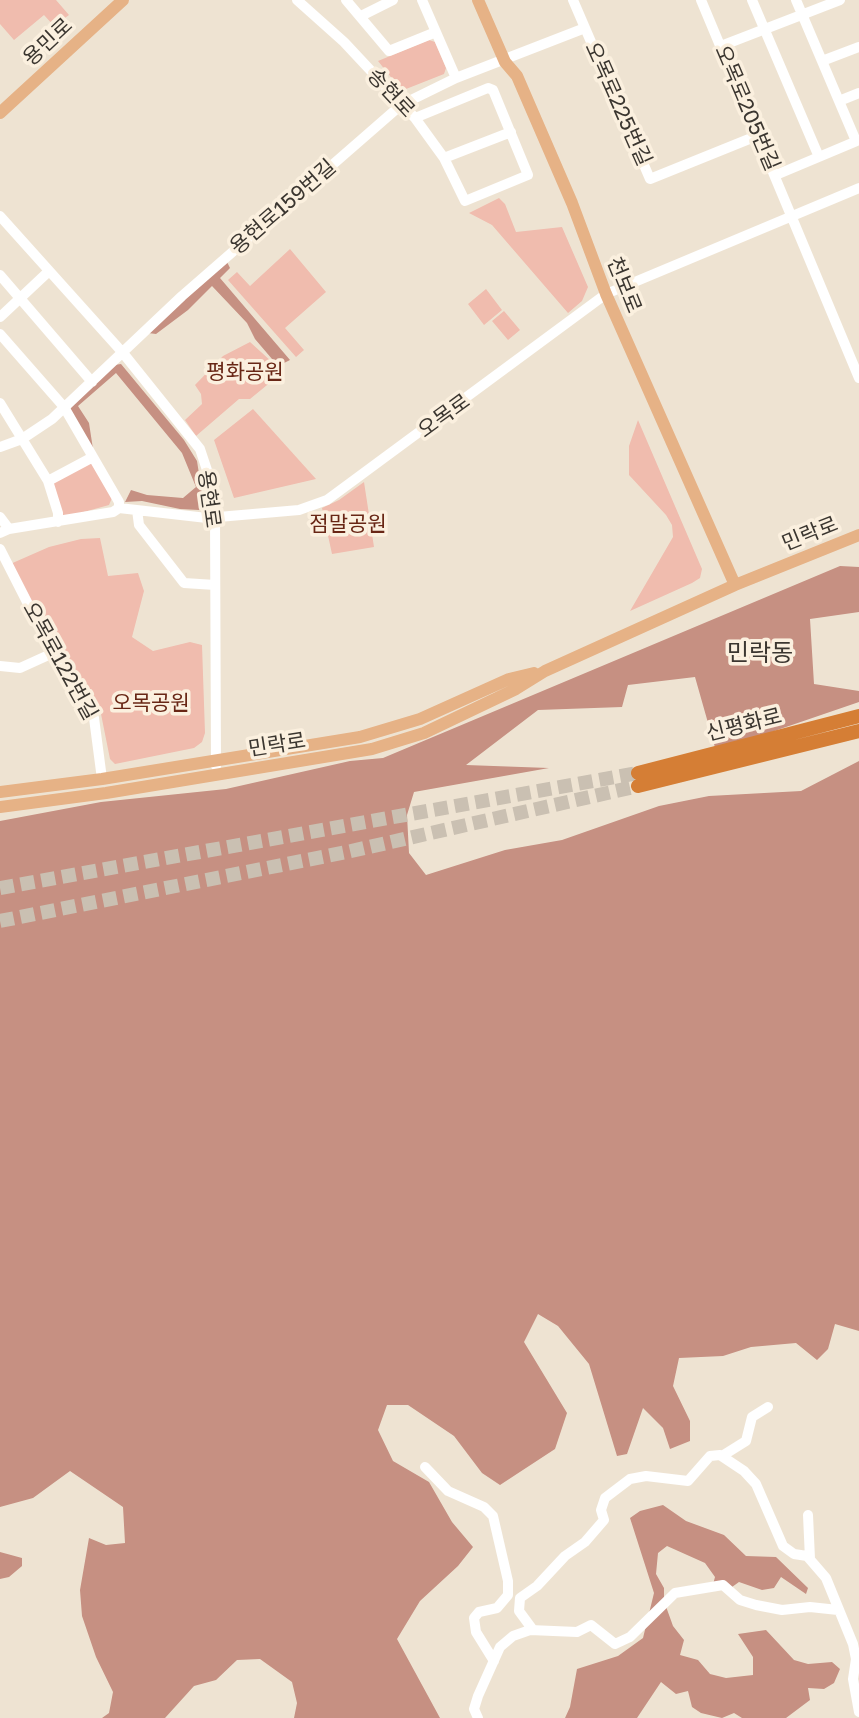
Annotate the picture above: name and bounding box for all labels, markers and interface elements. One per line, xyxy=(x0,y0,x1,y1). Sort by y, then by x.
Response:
street label: 용민로 xyxy=(18,13,78,71)
street label: 오목로225번길 xyxy=(579,38,657,170)
street label: 오목로205번길 xyxy=(709,41,785,175)
street label: 송현로 xyxy=(362,63,420,123)
street label: 용현로159번길 xyxy=(225,154,341,260)
street label: 천보로 xyxy=(601,253,647,317)
park label: 평화공원 xyxy=(206,359,284,385)
street label: 오목로 xyxy=(413,389,475,443)
street label: 용현로 xyxy=(192,469,226,529)
park label: 점말공원 xyxy=(309,511,387,537)
street label: 민락로 xyxy=(778,511,842,557)
street label: 오목로122번길 xyxy=(17,598,103,724)
district label: 민락동 xyxy=(727,639,793,667)
park label: 오목공원 xyxy=(112,690,190,716)
street label: 신평화로 xyxy=(703,703,785,747)
street label: 민락로 xyxy=(246,728,308,762)

